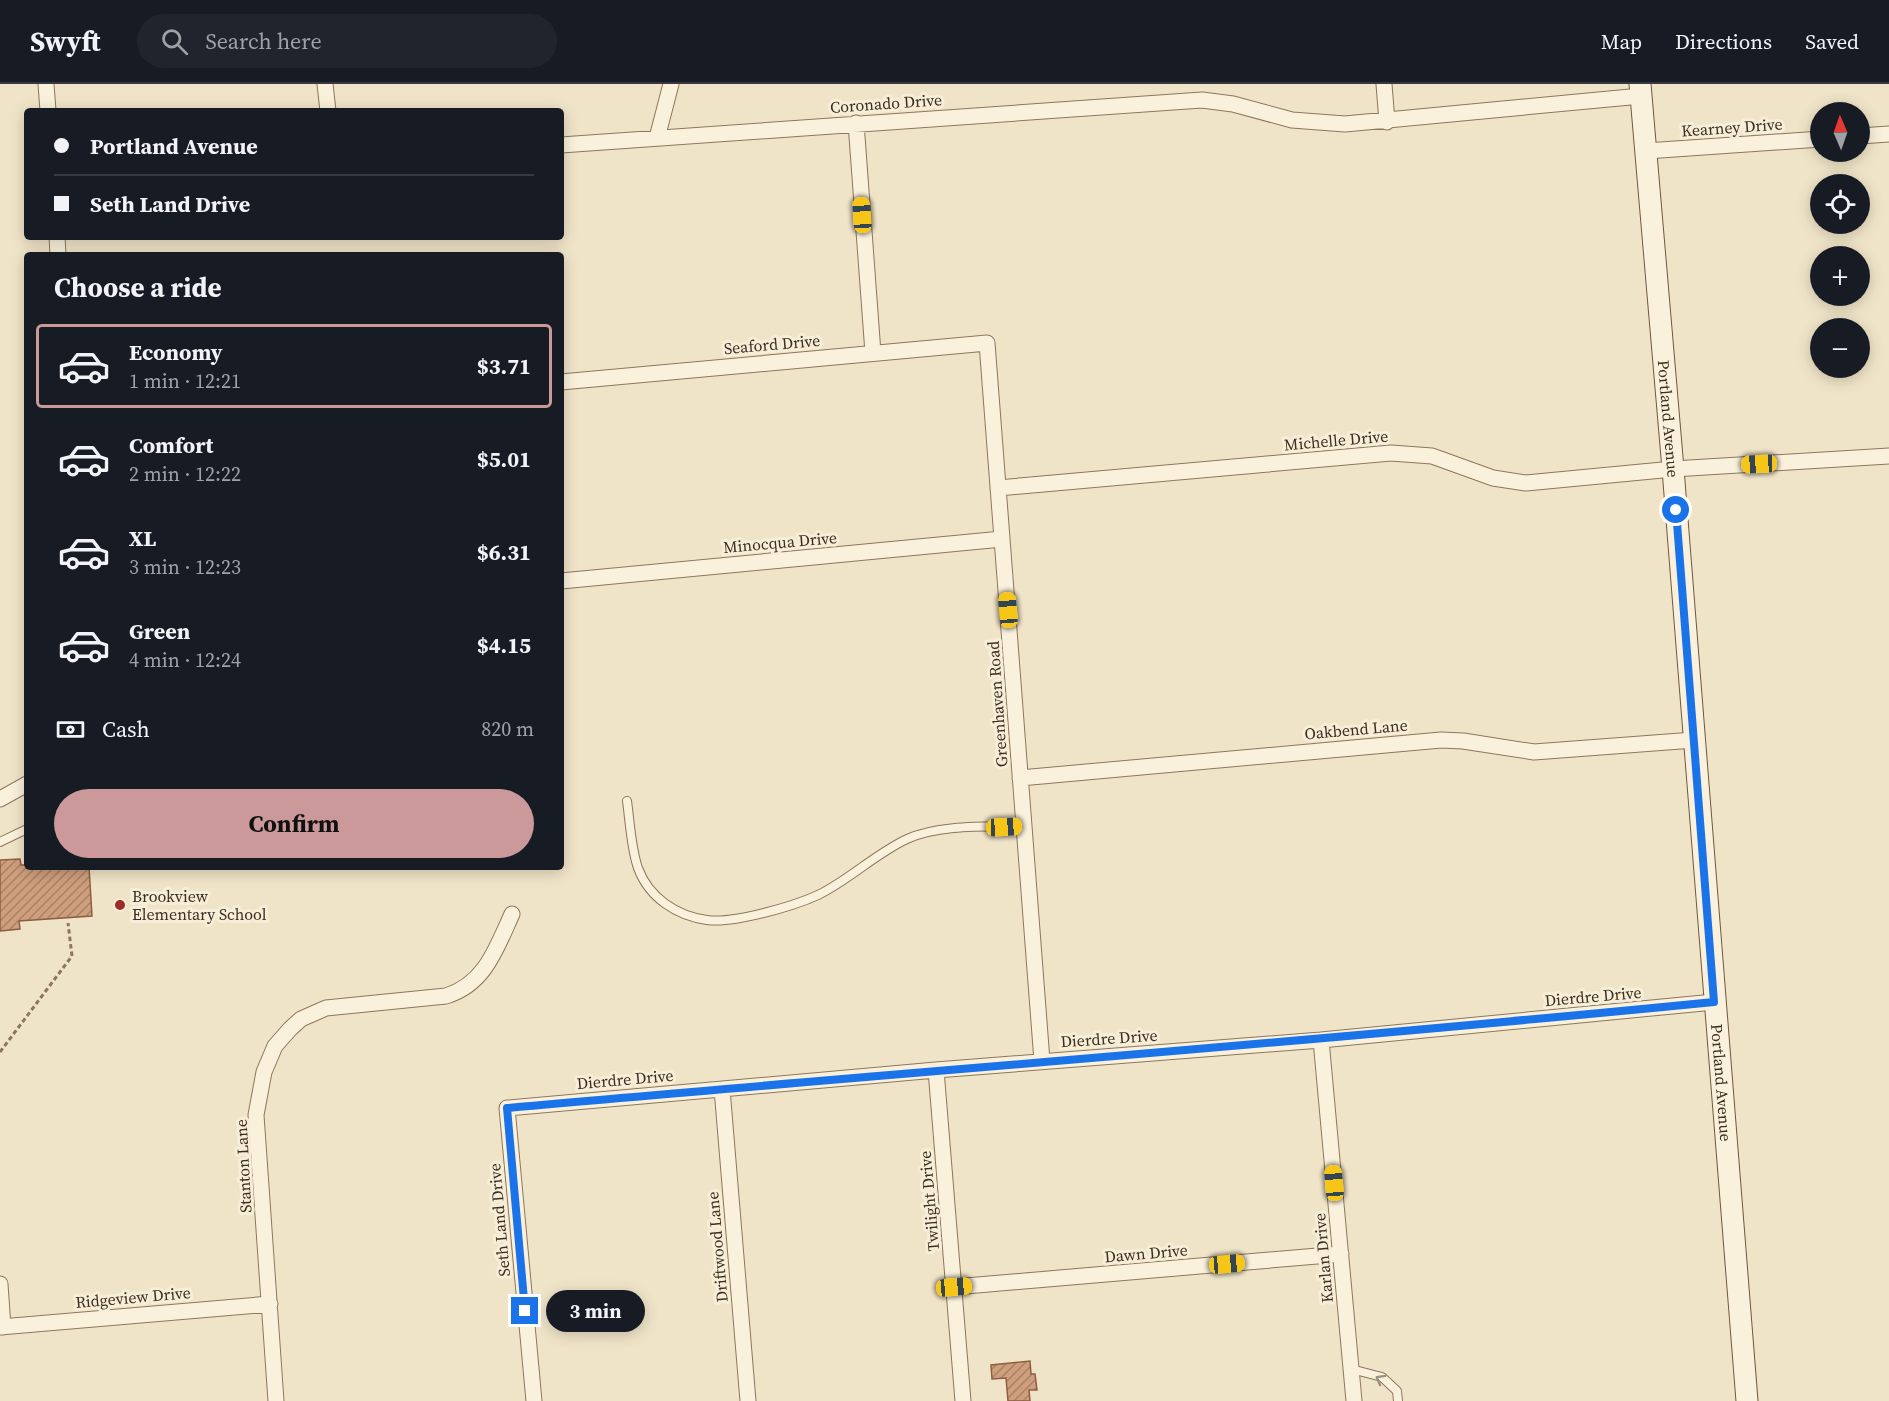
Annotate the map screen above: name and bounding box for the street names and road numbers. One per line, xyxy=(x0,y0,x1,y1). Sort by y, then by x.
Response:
street label: Coronado Drive xyxy=(829,88,943,118)
street label: Kearney Drive xyxy=(1681,112,1783,142)
street label: Seaford Drive xyxy=(723,329,821,359)
street label: Portland Avenue xyxy=(1653,359,1685,478)
street label: Michelle Drive xyxy=(1283,424,1389,456)
street label: Minocqua Drive xyxy=(722,526,838,558)
street label: Greenhaven Road xyxy=(982,640,1012,768)
street label: Oakbend Lane xyxy=(1303,714,1409,744)
street label: Dierdre Drive xyxy=(1544,981,1642,1011)
street label: Portland Avenue xyxy=(1706,1023,1737,1142)
street label: Dierdre Drive xyxy=(1060,1024,1158,1052)
street label: Dierdre Drive xyxy=(576,1064,674,1094)
street label: Stanton Lane xyxy=(230,1119,256,1213)
street label: Twilight Drive xyxy=(914,1150,944,1252)
street label: Seth Land Drive xyxy=(483,1162,515,1278)
street label: Driftwood Lane xyxy=(701,1191,733,1303)
street label: Karlan Drive xyxy=(1308,1212,1338,1304)
street label: Dawn Drive xyxy=(1103,1238,1189,1268)
street label: Ridgeview Drive xyxy=(74,1281,192,1313)

